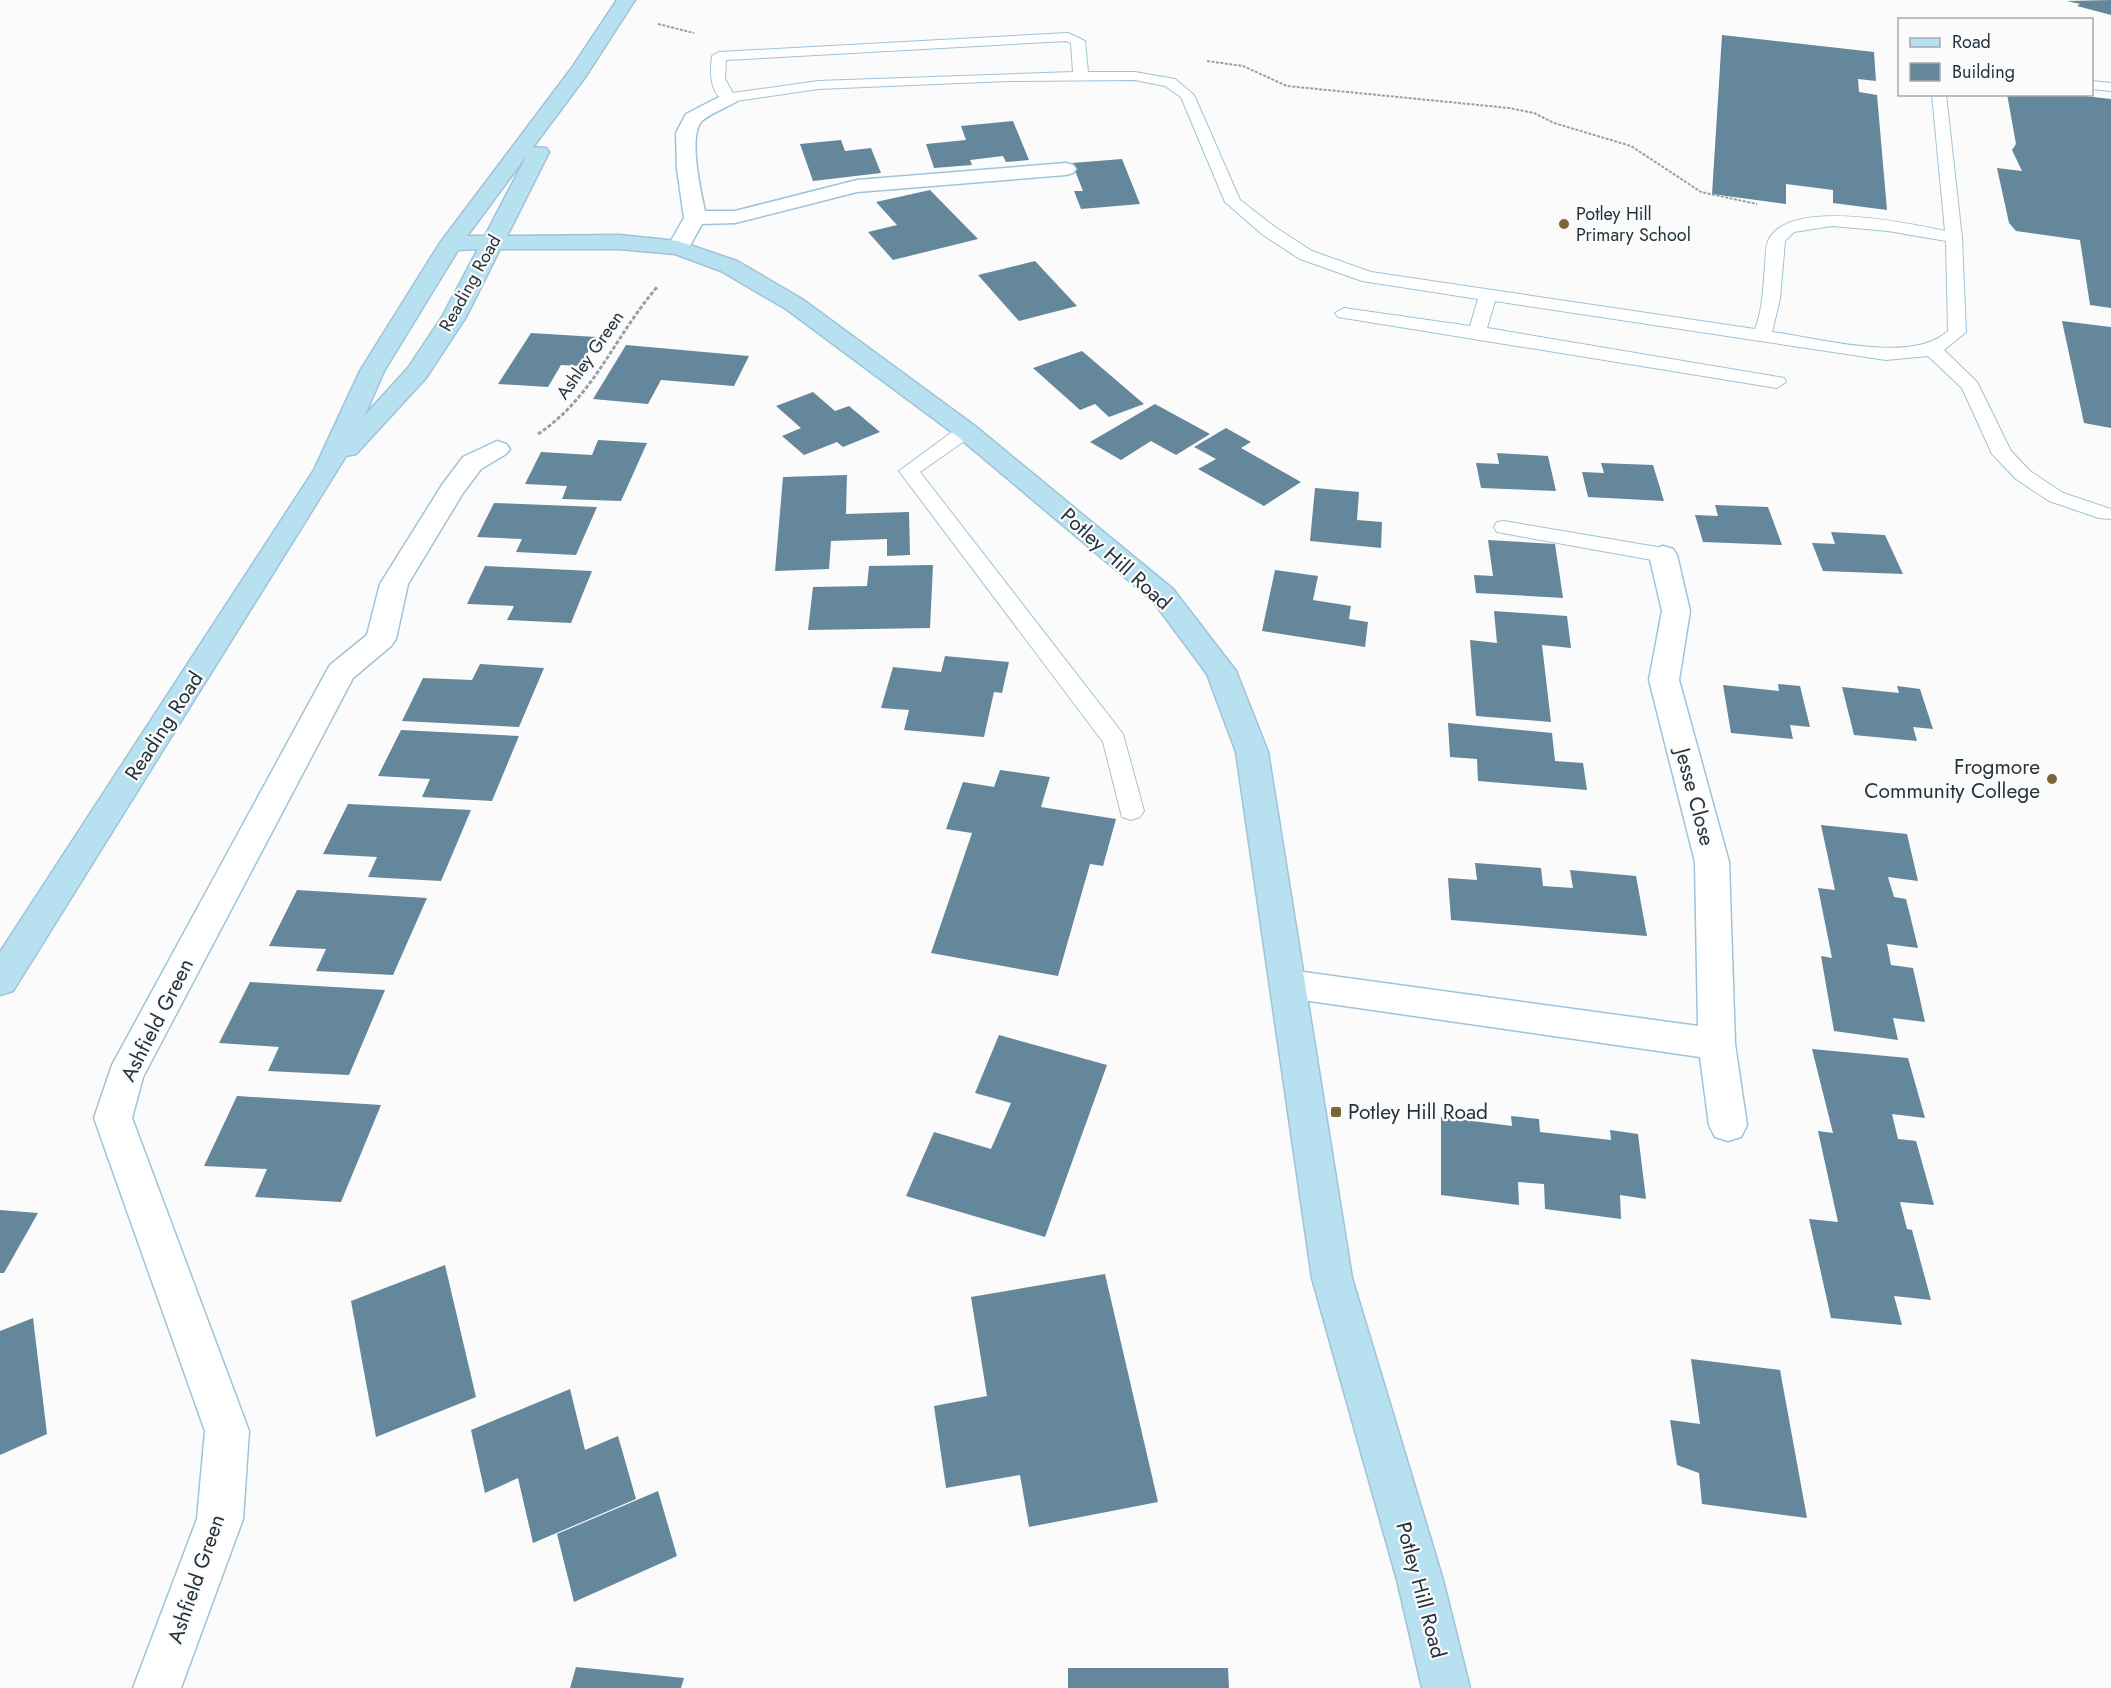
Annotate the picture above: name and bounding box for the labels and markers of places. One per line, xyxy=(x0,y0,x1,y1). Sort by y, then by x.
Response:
place label: Potley Hill Primary School xyxy=(1576,201,1691,248)
marker: Potley Hill Primary School xyxy=(1557,217,1571,231)
place label: Frogmore Community College xyxy=(1864,752,2040,806)
marker: Frogmore Community College xyxy=(2045,772,2059,786)
place label: Potley Hill Road xyxy=(1348,1097,1488,1127)
marker: Potley Hill Road xyxy=(1329,1105,1343,1119)

